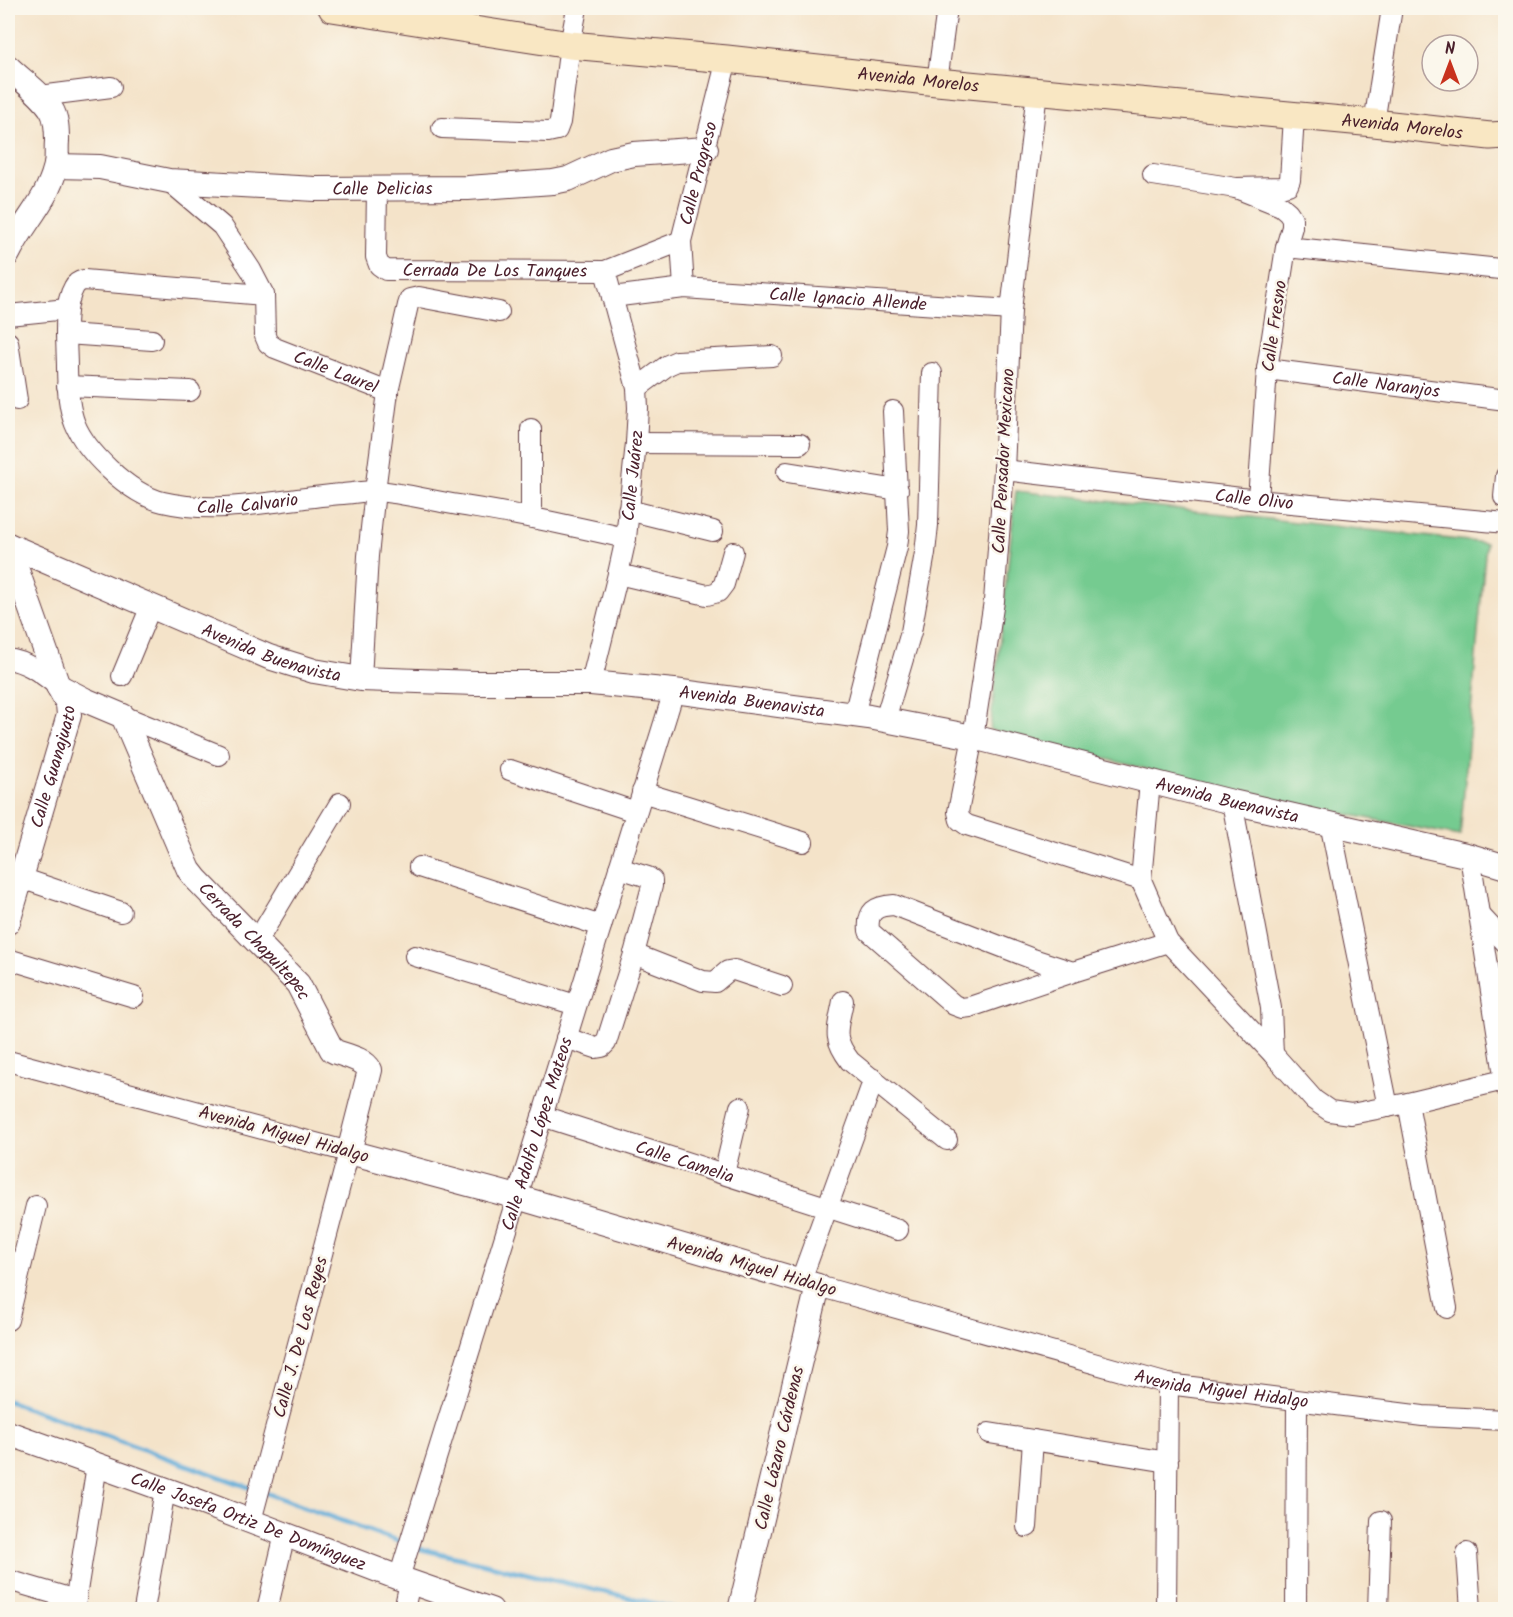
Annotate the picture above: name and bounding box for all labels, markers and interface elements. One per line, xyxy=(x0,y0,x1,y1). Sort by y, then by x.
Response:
north arrow xyxy=(1420,33,1480,93)
text: N xyxy=(1445,37,1455,62)
street label: Avenida Morelos xyxy=(856,60,981,102)
street label: Avenida Morelos xyxy=(1340,107,1465,149)
street label: Calle Progreso xyxy=(673,119,727,228)
street label: Calle Delicias xyxy=(332,175,433,205)
street label: Cerrada De Los Tanques xyxy=(403,257,587,287)
street label: Calle Fresno xyxy=(1255,279,1296,374)
street label: Calle Ignacio Allende xyxy=(768,281,928,320)
street label: Calle Laurel xyxy=(289,343,383,403)
street label: Calle Naranjos xyxy=(1330,365,1442,407)
street label: Calle Pensador Mexicano xyxy=(985,368,1024,555)
street label: Calle Juárez xyxy=(615,429,653,522)
street label: Calle Olivo xyxy=(1213,482,1295,519)
street label: Calle Calvario xyxy=(196,486,300,523)
street label: Avenida Buenavista xyxy=(196,617,343,691)
street label: Avenida Buenavista xyxy=(677,679,826,727)
street label: Calle Guanajuato xyxy=(23,704,85,832)
street label: Avenida Buenavista xyxy=(1152,770,1302,833)
street label: Cerrada Chapultepec xyxy=(190,876,317,1006)
street label: Calle Adolfo López Mateos xyxy=(494,1033,582,1235)
street label: Avenida Miguel Hidalgo xyxy=(195,1099,372,1172)
street label: Calle Camelia xyxy=(631,1134,738,1193)
street label: Avenida Miguel Hidalgo xyxy=(663,1229,840,1306)
street label: Calle J. De Los Reyes xyxy=(266,1253,337,1421)
street label: Avenida Miguel Hidalgo xyxy=(1131,1362,1310,1417)
street label: Calle Lázaro Cárdenas xyxy=(748,1363,813,1533)
street label: Calle Josefa Ortiz De Domínguez xyxy=(126,1465,370,1580)

